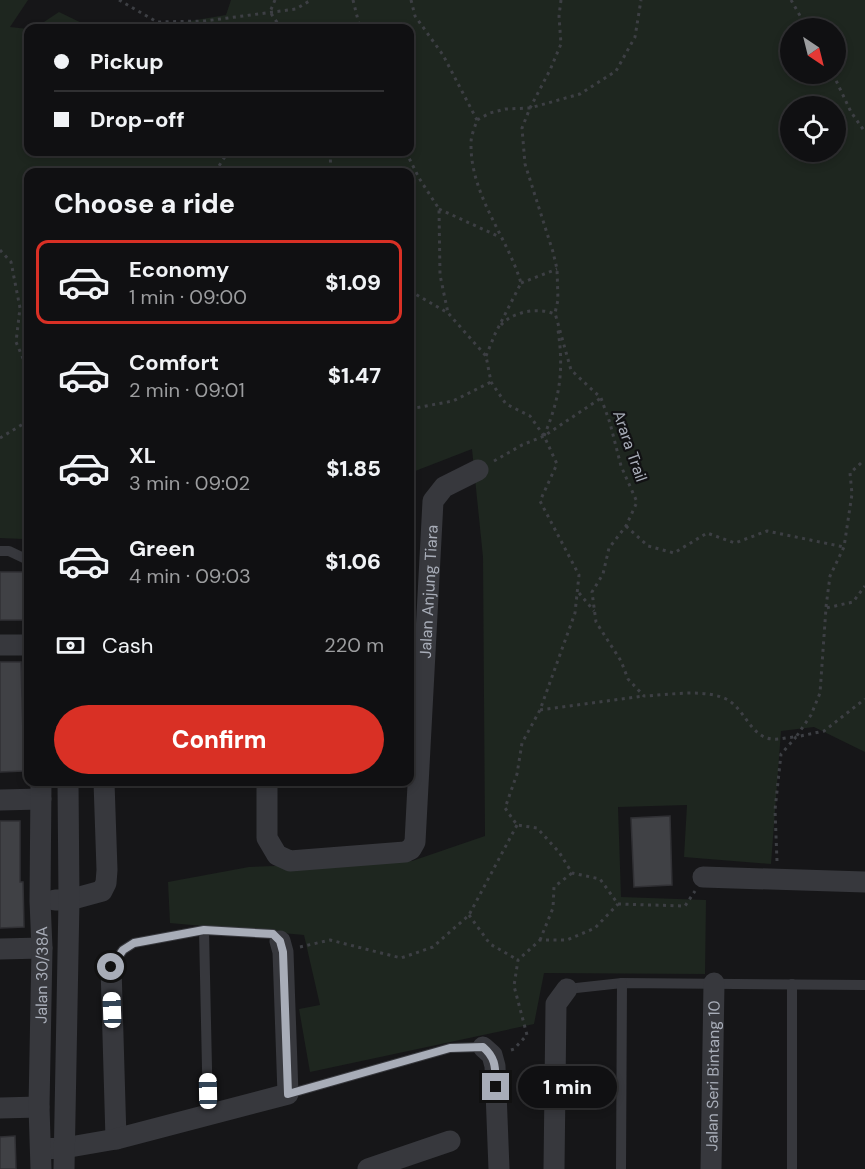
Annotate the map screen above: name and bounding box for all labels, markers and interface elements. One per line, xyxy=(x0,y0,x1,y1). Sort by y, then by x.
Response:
north arrow xyxy=(780,18,846,84)
map controls xyxy=(780,18,846,162)
text: Pickup xyxy=(90,47,164,76)
button: locate xyxy=(780,96,846,162)
text: Drop-off xyxy=(90,105,185,134)
text: Choose a ride xyxy=(54,186,235,221)
icon: car xyxy=(57,255,111,309)
text: Economy xyxy=(129,255,229,284)
text: $1.09 xyxy=(325,268,381,297)
text: 1 min · 09:00 xyxy=(129,284,247,310)
icon: car xyxy=(57,348,111,402)
text: Comfort xyxy=(129,348,219,377)
text: $1.47 xyxy=(328,361,381,390)
text: 2 min · 09:01 xyxy=(129,377,245,403)
street label: Arara Trail xyxy=(608,407,652,485)
icon: car xyxy=(57,441,111,495)
text: XL xyxy=(129,441,156,470)
text: $1.85 xyxy=(326,454,381,483)
text: 3 min · 09:02 xyxy=(129,470,250,496)
street label: Jalan Anjung Tiara xyxy=(414,524,442,659)
icon: car xyxy=(57,534,111,588)
text: Green xyxy=(129,534,195,563)
text: $1.06 xyxy=(325,547,381,576)
text: 4 min · 09:03 xyxy=(129,563,251,589)
icon: cash xyxy=(54,629,87,662)
text: Cash xyxy=(102,631,153,660)
text: 220 m xyxy=(324,632,384,658)
button: Confirm xyxy=(54,705,384,774)
street label: Jalan 30/38A xyxy=(30,926,53,1024)
route start xyxy=(97,953,124,980)
car xyxy=(102,992,122,1028)
street label: Jalan Seri Bintang 10 xyxy=(701,1000,724,1152)
callout: 1 min xyxy=(517,1066,616,1108)
car xyxy=(199,1073,217,1109)
route end xyxy=(482,1073,509,1100)
text: 1 min xyxy=(543,1074,592,1100)

